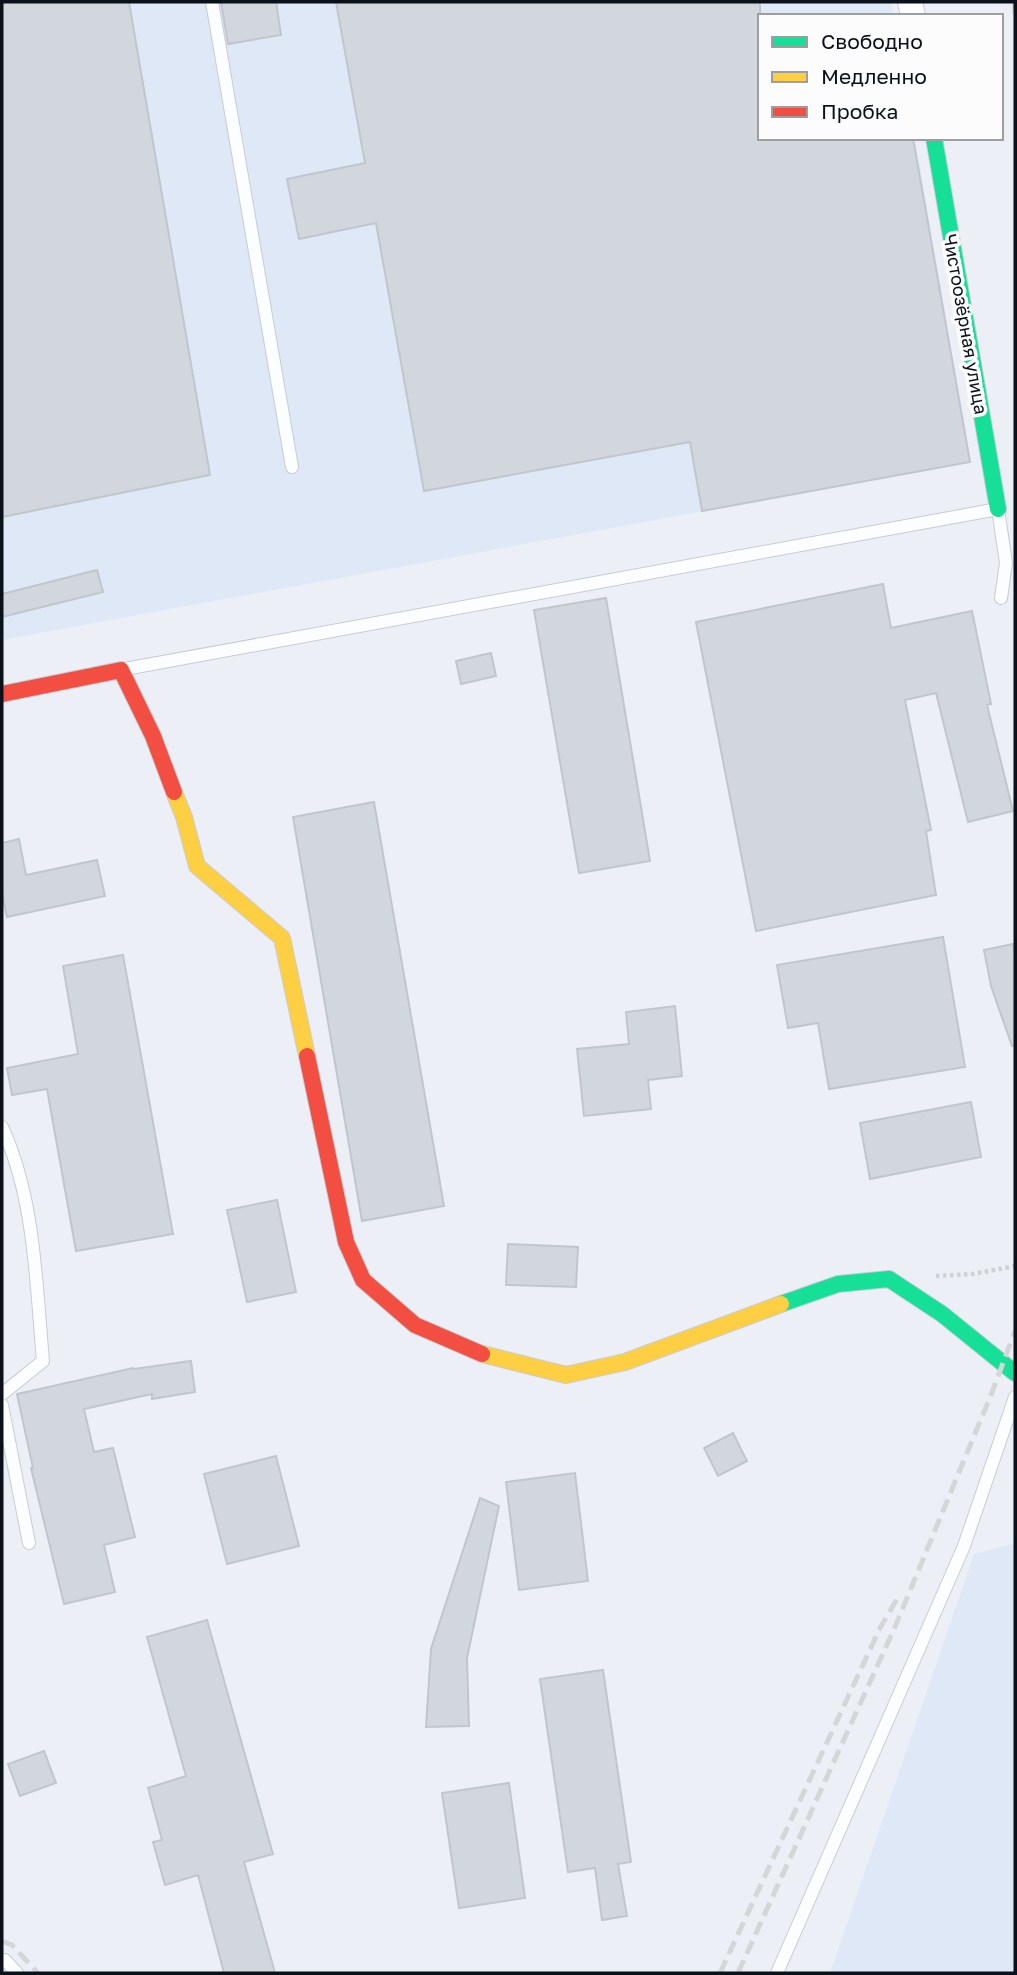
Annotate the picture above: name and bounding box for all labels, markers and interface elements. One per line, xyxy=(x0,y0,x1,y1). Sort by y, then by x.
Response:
legend xyxy=(758,14,1003,140)
text: Свободно xyxy=(821,28,923,54)
text: Медленно xyxy=(821,63,927,89)
text: Пробка xyxy=(821,98,899,124)
street label: Чистоозёрная улица xyxy=(939,232,993,416)

